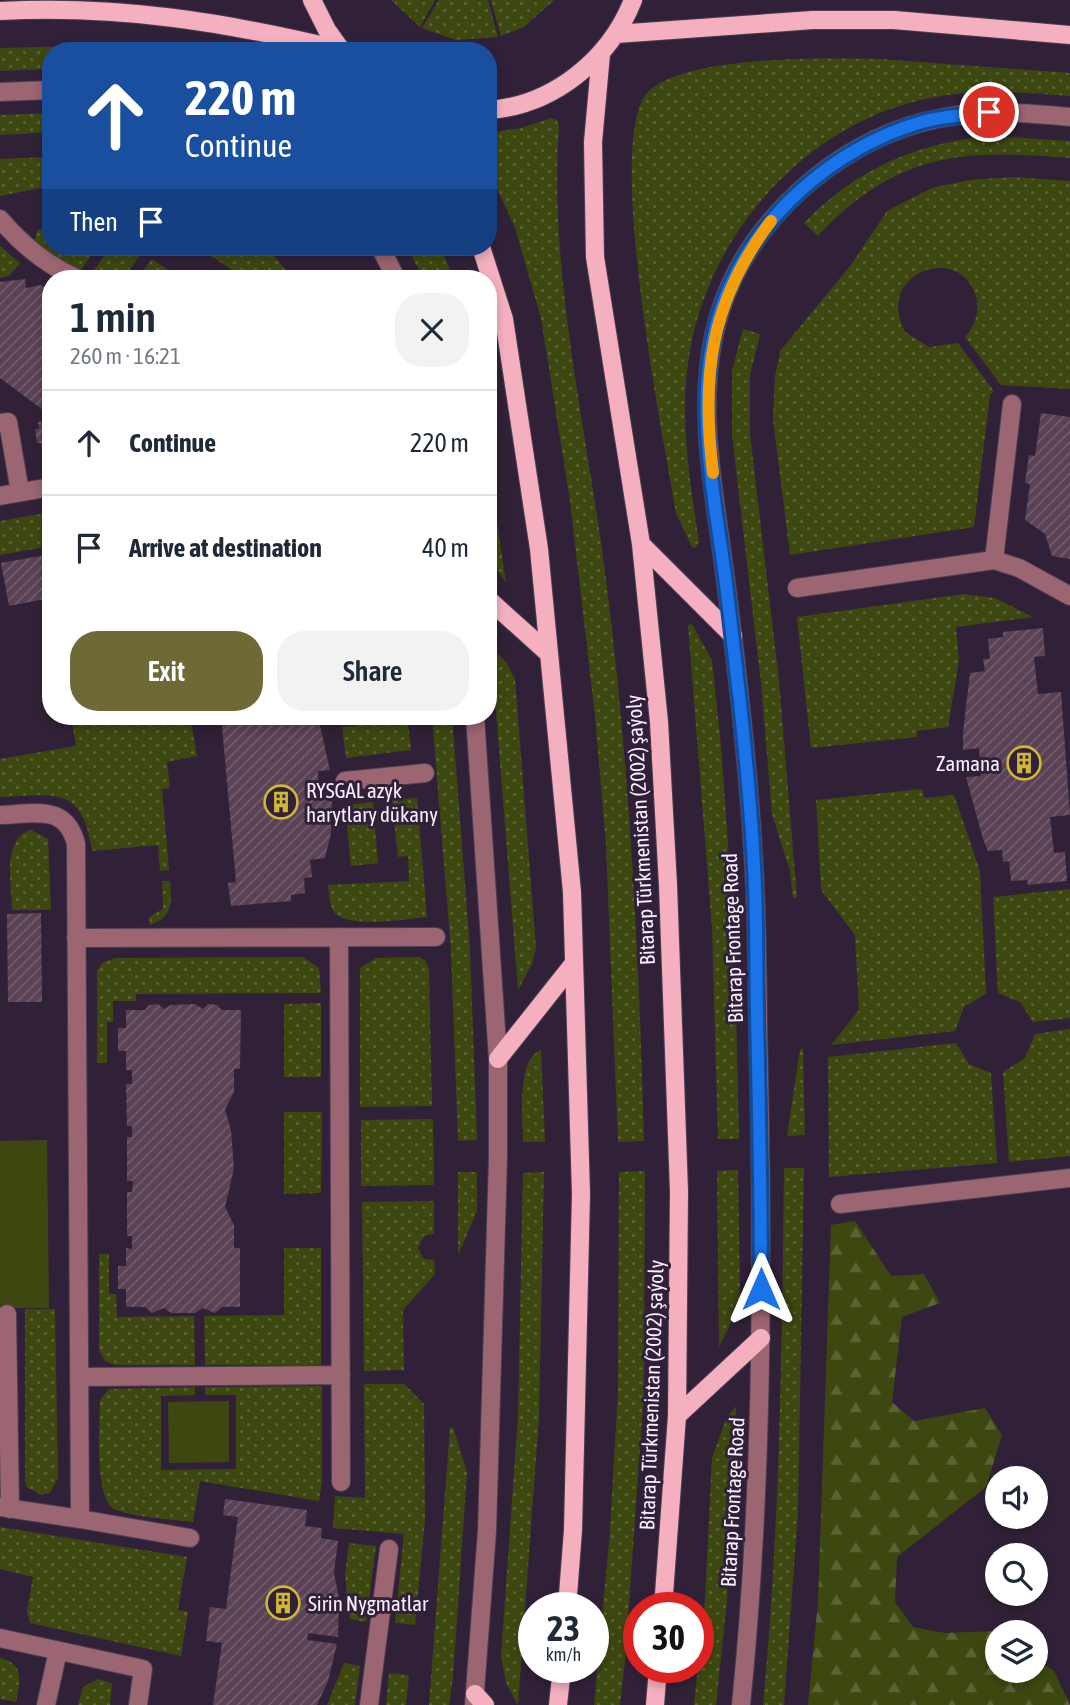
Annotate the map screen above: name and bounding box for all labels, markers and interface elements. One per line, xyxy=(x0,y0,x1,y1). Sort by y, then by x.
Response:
text: 220 m xyxy=(185,69,296,125)
icon: ahead xyxy=(70,70,161,161)
pin xyxy=(959,82,1019,142)
icon: arrive xyxy=(970,93,1008,131)
text: Continue xyxy=(185,127,292,164)
icon: arrive xyxy=(132,203,170,241)
text: Then xyxy=(70,207,118,237)
text: 1 min xyxy=(70,293,156,341)
button: close xyxy=(395,293,469,367)
text: 260 m · 16:21 xyxy=(70,343,181,369)
icon: ahead xyxy=(70,424,108,462)
text: Continue xyxy=(129,428,216,458)
text: 220 m xyxy=(410,428,469,458)
icon: arrive xyxy=(70,529,108,567)
text: Arrive at destination xyxy=(129,533,322,563)
text: 40 m xyxy=(422,533,469,563)
button: Exit xyxy=(70,631,263,711)
button: Share xyxy=(277,631,469,711)
street label: Bitarap Türkmenistan (2002) şaýoly xyxy=(621,694,659,966)
building icon: Zamana xyxy=(1005,744,1043,782)
place label: Zamana xyxy=(936,751,1000,775)
place label: RYSGAL azyk harytlary dükany xyxy=(306,778,438,826)
building icon: RYSGAL azyk harytlary dükany xyxy=(262,783,300,821)
street label: Bitarap Frontage Road xyxy=(717,853,747,1023)
position arrow xyxy=(724,1252,798,1326)
street label: Bitarap Türkmenistan (2002) şaýoly xyxy=(634,1259,668,1531)
street label: Bitarap Frontage Road xyxy=(716,1416,748,1588)
map controls xyxy=(985,1466,1048,1683)
button: sound xyxy=(985,1466,1048,1529)
button: search xyxy=(985,1543,1048,1606)
building icon: Sirin Nygmatlar xyxy=(264,1584,302,1622)
place label: Sirin Nygmatlar xyxy=(308,1591,429,1615)
speed limit sign: 30 xyxy=(623,1592,714,1683)
text: 23 xyxy=(547,1608,580,1648)
button: layers xyxy=(985,1620,1048,1683)
text: km/h xyxy=(546,1644,581,1665)

